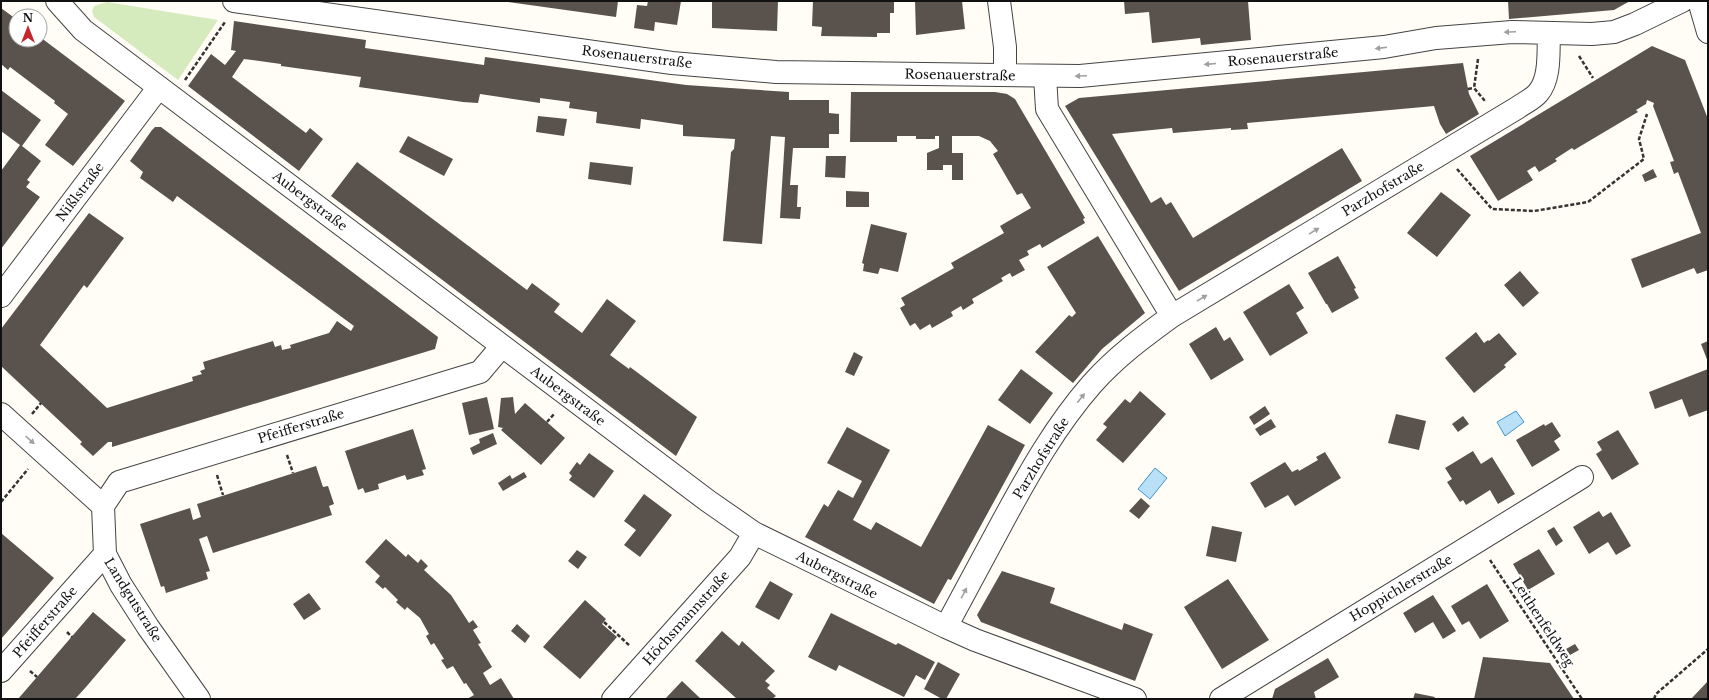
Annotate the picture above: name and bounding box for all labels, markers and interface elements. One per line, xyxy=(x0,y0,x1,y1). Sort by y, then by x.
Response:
north arrow xyxy=(8,8,48,48)
text: N xyxy=(23,11,34,25)
one-way arrow xyxy=(1504,29,1516,36)
street label: Rosenauerstraße xyxy=(581,42,693,72)
street label: Rosenauerstraße xyxy=(1227,44,1339,70)
one-way arrow xyxy=(1375,44,1387,51)
one-way arrow xyxy=(1204,61,1216,67)
street label: Rosenauerstraße xyxy=(904,66,1016,84)
one-way arrow xyxy=(1075,72,1087,79)
street label: Parzhofstraße xyxy=(1339,158,1427,220)
street label: Nißlstraße xyxy=(52,159,108,225)
street label: Aubergstraße xyxy=(269,167,351,235)
one-way arrow xyxy=(1308,228,1320,235)
one-way arrow xyxy=(1196,294,1208,301)
street label: Aubergstraße xyxy=(527,362,609,430)
one-way arrow xyxy=(1077,392,1085,403)
street label: Pfeifferstraße xyxy=(256,405,346,447)
street label: Parzhofstraße xyxy=(1009,414,1073,502)
one-way arrow xyxy=(25,435,35,445)
street label: Aubergstraße xyxy=(793,547,881,603)
street label: Hoppichlerstraße xyxy=(1347,551,1455,625)
street label: Landgutstraße xyxy=(100,555,166,645)
street label: Höchsmannstraße xyxy=(639,567,733,669)
street label: Leithenfeldweg xyxy=(1508,574,1578,670)
street label: Pfeifferstraße xyxy=(9,583,81,661)
one-way arrow xyxy=(961,587,968,599)

